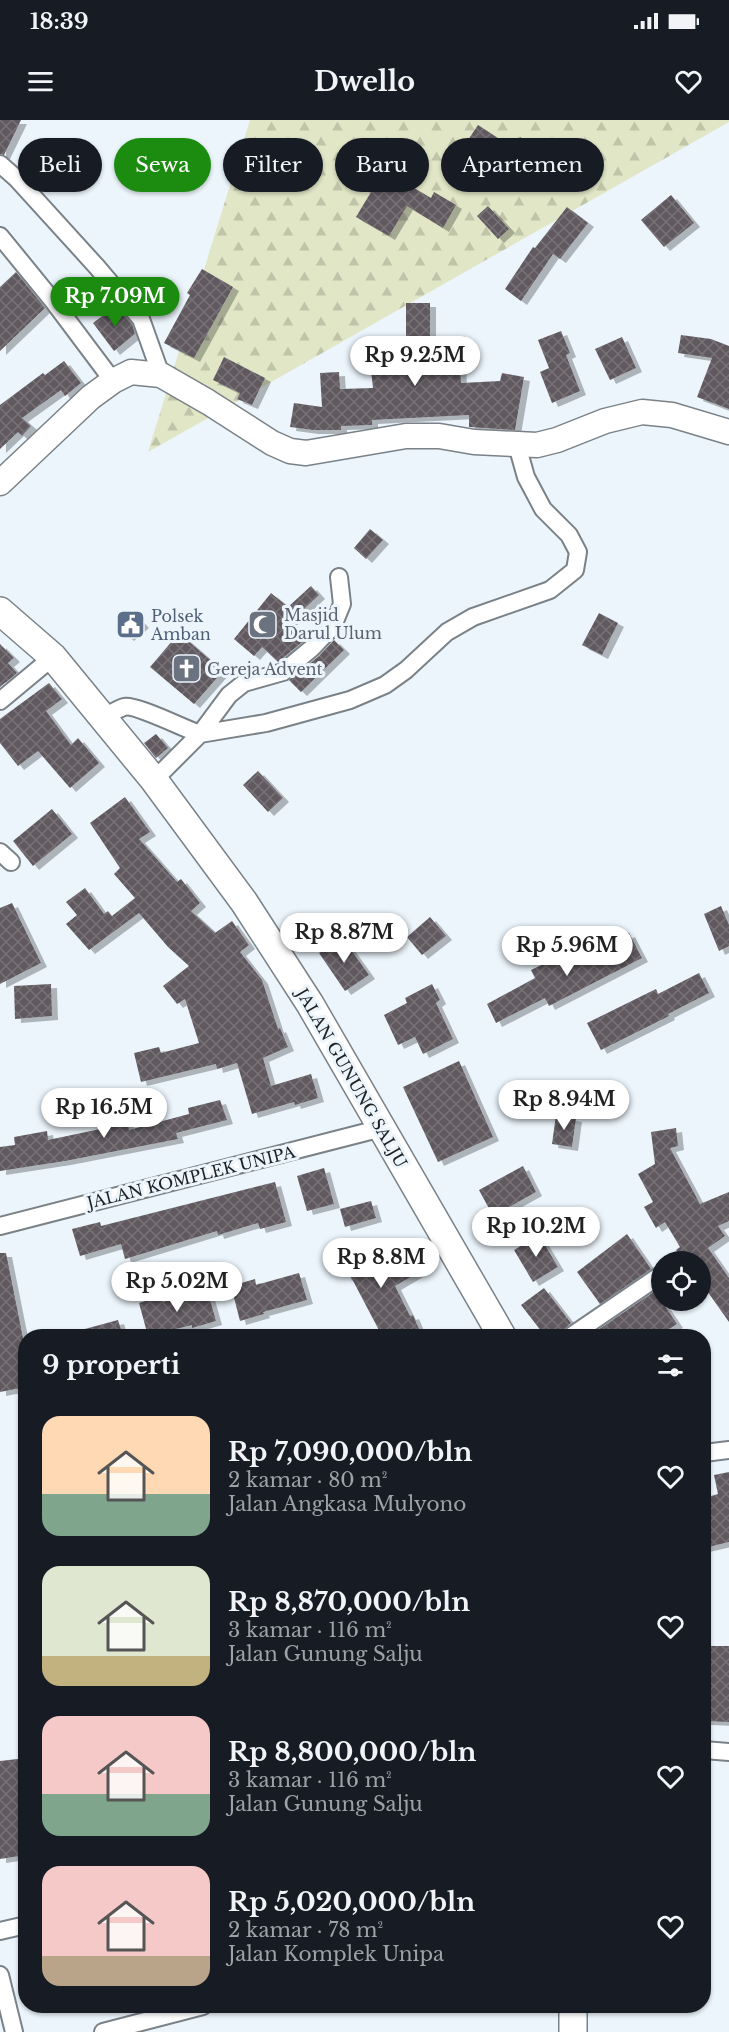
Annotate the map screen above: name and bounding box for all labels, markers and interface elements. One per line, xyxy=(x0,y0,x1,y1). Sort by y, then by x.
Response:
text: 18:39 xyxy=(30,8,89,35)
icon: menu xyxy=(24,65,57,98)
text: Dwello xyxy=(314,65,415,98)
icon: heart xyxy=(672,65,705,98)
chip: Beli xyxy=(18,138,102,192)
chip: Sewa xyxy=(114,138,211,192)
chip: Filter xyxy=(223,138,323,192)
chip: Baru xyxy=(335,138,429,192)
chip: Apartemen xyxy=(441,138,604,192)
pin: Rp 7.09M xyxy=(53,277,177,328)
text: Rp 7.09M xyxy=(64,284,166,308)
pin: Rp 9.25M xyxy=(353,336,477,387)
text: Rp 9.25M xyxy=(364,343,466,367)
place label: Masjid Darul Ulum xyxy=(284,605,382,643)
place label: Polsek Amban xyxy=(150,606,211,644)
mosque icon: Masjid Darul Ulum xyxy=(247,608,279,640)
public building icon: Polsek Amban xyxy=(114,609,146,641)
church icon: Gereja Advent xyxy=(170,653,202,685)
place label: Gereja Advent xyxy=(207,659,323,679)
pin: Rp 8.87M xyxy=(282,913,406,964)
text: Rp 8.87M xyxy=(294,920,394,944)
pin: Rp 5.96M xyxy=(505,926,629,977)
text: Rp 5.96M xyxy=(516,933,618,957)
street label: JALAN GUNUNG SALJU xyxy=(291,983,412,1171)
pin: Rp 8.94M xyxy=(502,1080,626,1131)
text: Rp 8.94M xyxy=(512,1087,616,1111)
pin: Rp 16.5M xyxy=(42,1088,166,1139)
text: Rp 16.5M xyxy=(55,1095,153,1119)
street label: JALAN KOMPLEK UNIPA xyxy=(83,1141,298,1213)
pin: Rp 10.2M xyxy=(474,1207,598,1258)
text: Rp 10.2M xyxy=(486,1214,586,1238)
pin: Rp 8.8M xyxy=(326,1238,436,1289)
text: Rp 8.8M xyxy=(336,1245,426,1269)
map controls xyxy=(651,1251,711,1311)
button: locate xyxy=(651,1251,711,1311)
pin: Rp 5.02M xyxy=(115,1262,239,1313)
text: Rp 5.02M xyxy=(125,1269,229,1293)
text: 9 properti xyxy=(42,1349,180,1381)
icon: filters xyxy=(654,1349,687,1382)
text: Rp 7,090,000/bln xyxy=(228,1436,472,1468)
icon: home xyxy=(90,1440,162,1512)
icon: heart xyxy=(654,1460,687,1493)
text: 2 kamar · 80 m² xyxy=(228,1468,388,1492)
text: Jalan Angkasa Mulyono xyxy=(228,1492,466,1516)
text: Rp 8,870,000/bln xyxy=(228,1586,470,1618)
icon: home xyxy=(90,1590,162,1662)
icon: heart xyxy=(654,1610,687,1643)
text: 3 kamar · 116 m² xyxy=(228,1618,392,1642)
text: Jalan Gunung Salju xyxy=(228,1642,423,1666)
text: Rp 8,800,000/bln xyxy=(228,1736,476,1768)
icon: home xyxy=(90,1740,162,1812)
icon: heart xyxy=(654,1760,687,1793)
text: 3 kamar · 116 m² xyxy=(228,1768,392,1792)
text: Jalan Gunung Salju xyxy=(228,1792,423,1816)
text: Rp 5,020,000/bln xyxy=(228,1886,475,1918)
icon: home xyxy=(90,1890,162,1962)
icon: heart xyxy=(654,1910,687,1943)
text: 2 kamar · 78 m² xyxy=(228,1918,383,1942)
text: Jalan Komplek Unipa xyxy=(228,1942,444,1966)

